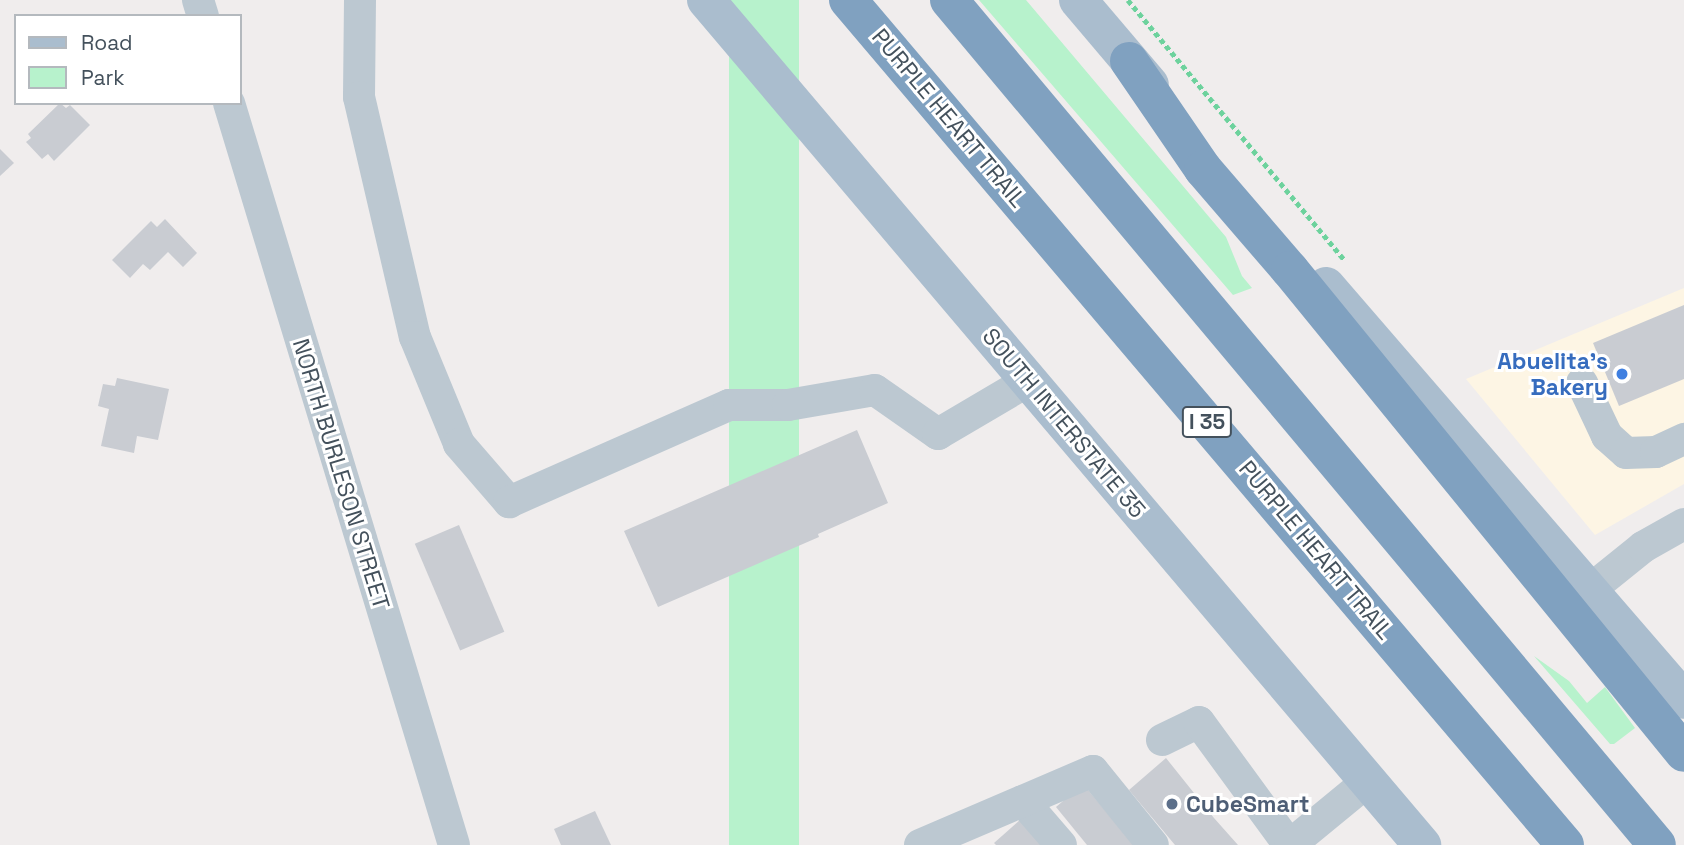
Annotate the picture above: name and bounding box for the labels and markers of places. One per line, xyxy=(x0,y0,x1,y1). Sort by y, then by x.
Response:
place label: Abuelita's Bakery xyxy=(1497,347,1608,401)
marker: Abuelita's Bakery xyxy=(1614,366,1630,382)
place label: CubeSmart xyxy=(1186,790,1309,818)
marker: CubeSmart xyxy=(1164,796,1180,812)

